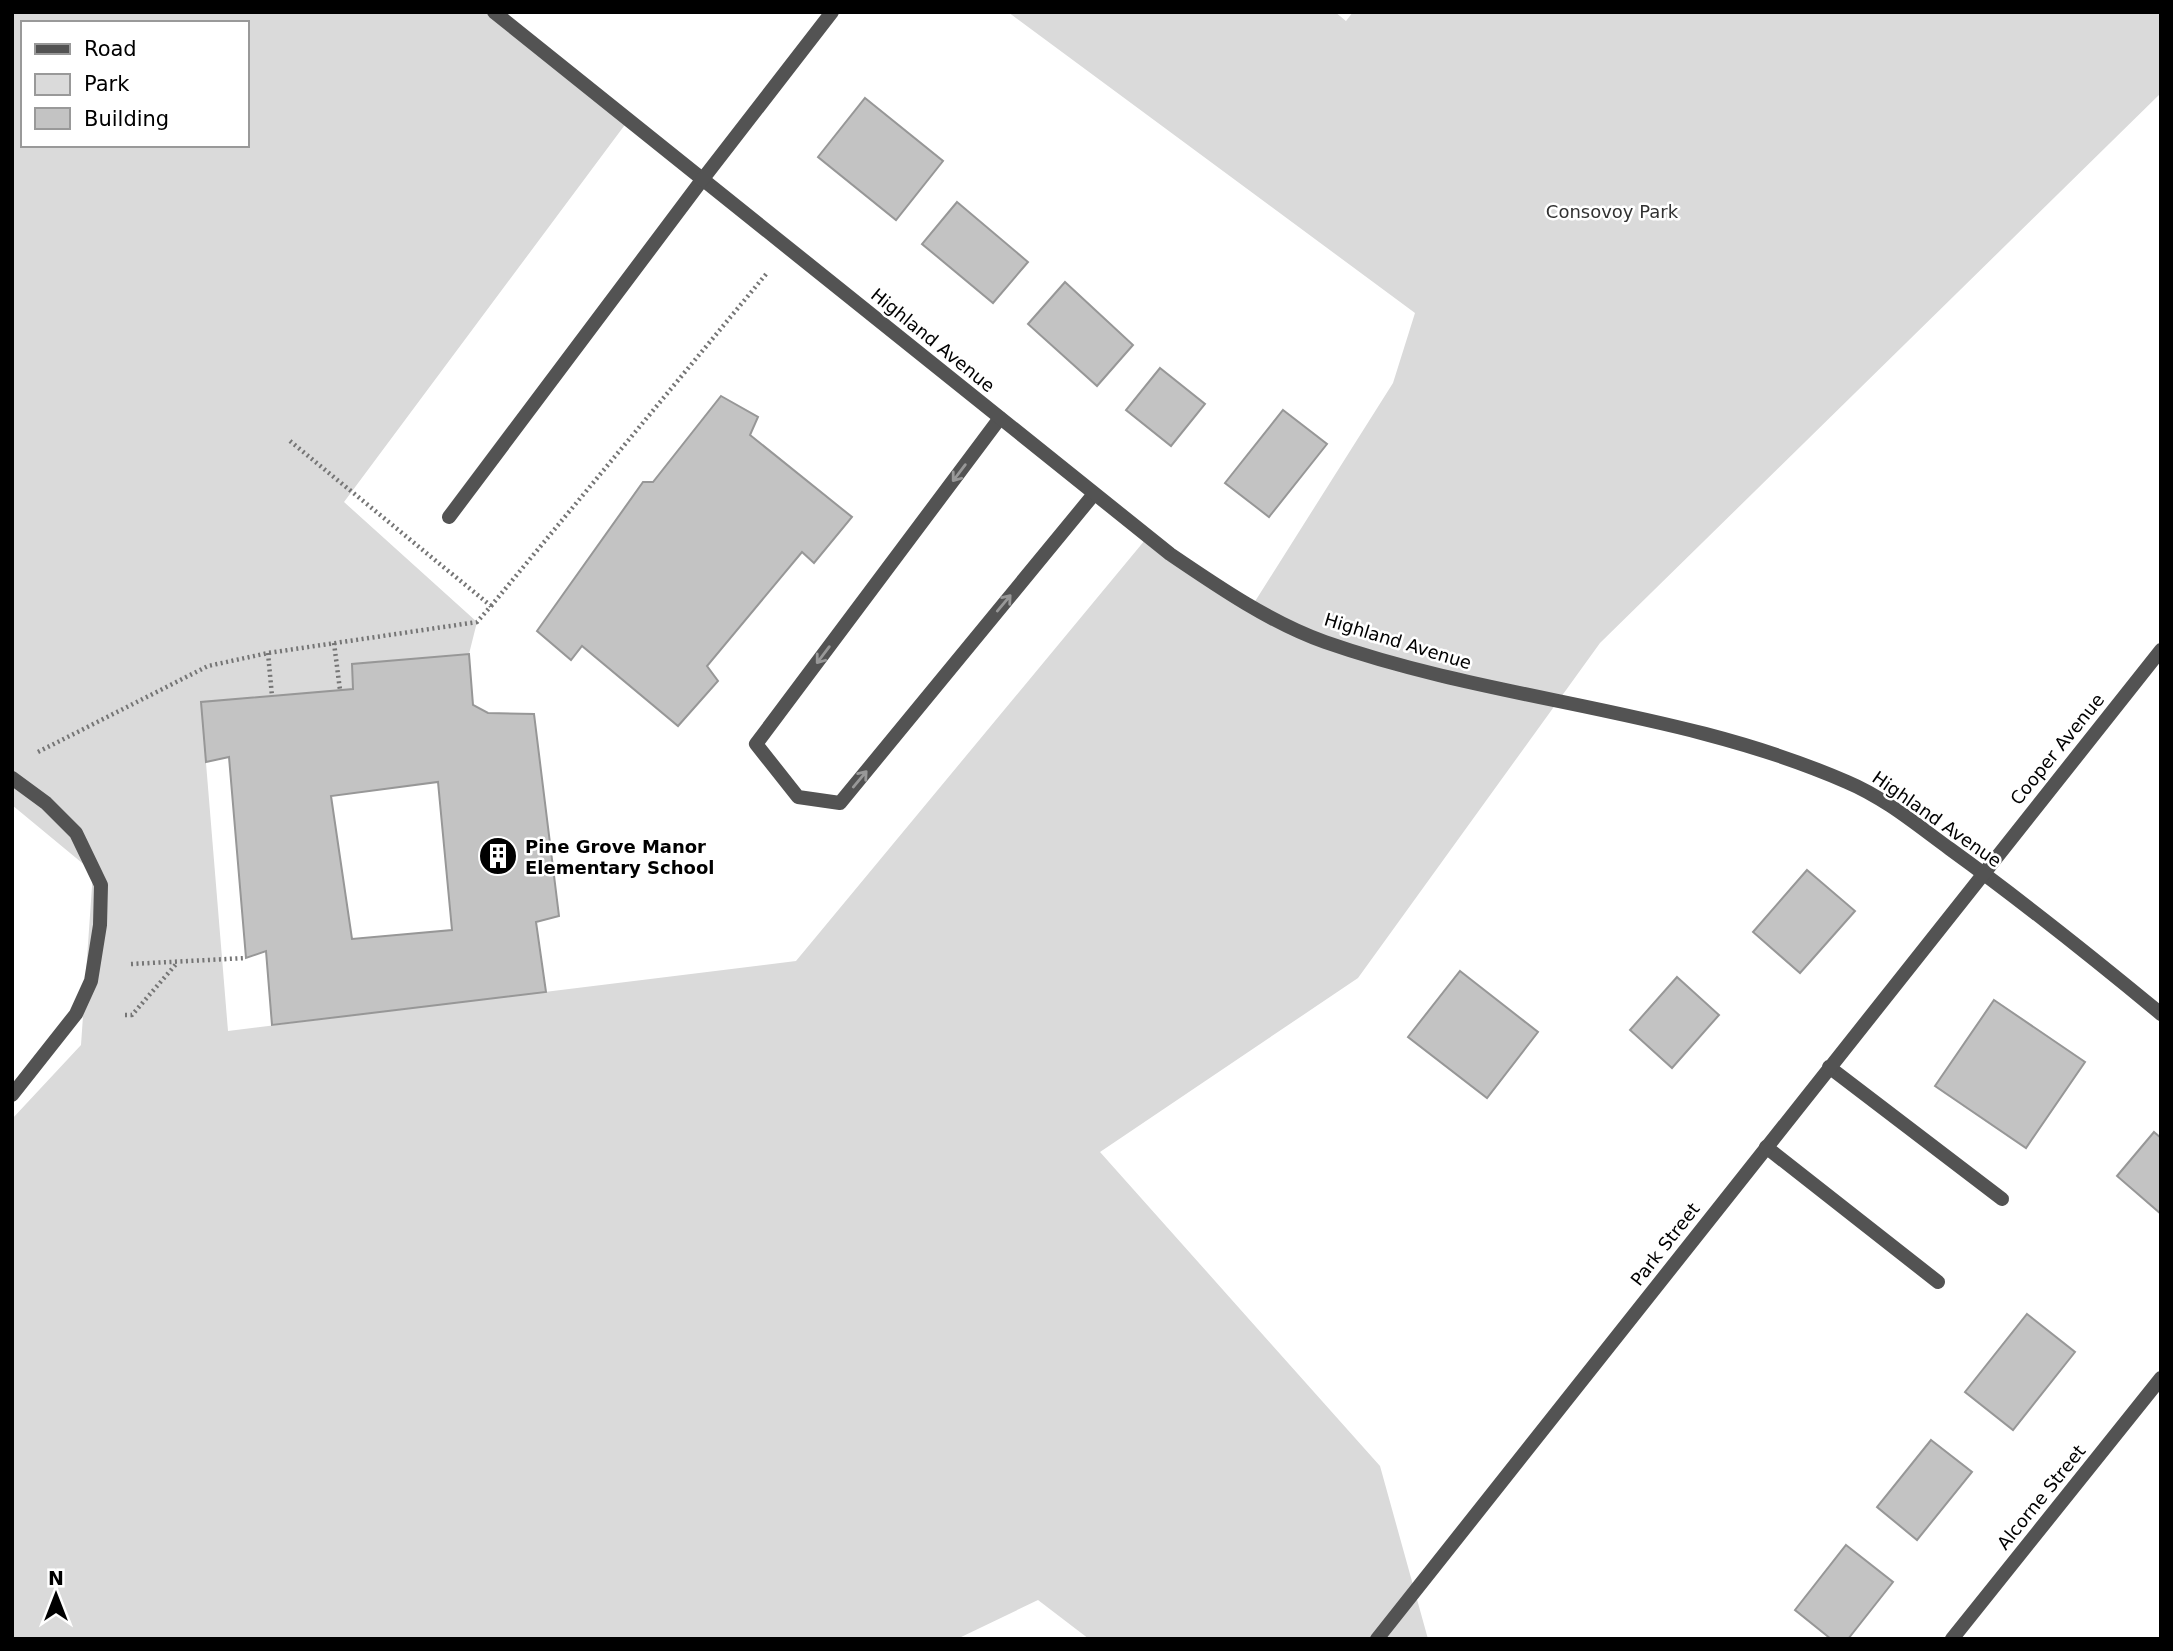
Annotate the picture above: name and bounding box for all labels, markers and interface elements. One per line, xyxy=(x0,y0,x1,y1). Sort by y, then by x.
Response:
legend xyxy=(21,21,248,147)
text: Road xyxy=(84,37,137,61)
text: Park xyxy=(84,72,130,96)
text: Building xyxy=(84,107,169,131)
park label: Consovoy Park xyxy=(1546,201,1679,222)
street label: Highland Avenue xyxy=(867,284,999,396)
one-way arrow xyxy=(952,463,967,482)
one-way arrow xyxy=(997,595,1012,613)
street label: Highland Avenue xyxy=(1322,609,1474,673)
one-way arrow xyxy=(816,645,830,664)
street label: Cooper Avenue xyxy=(2006,689,2108,809)
street label: Highland Avenue xyxy=(1868,767,2006,871)
one-way arrow xyxy=(852,770,867,788)
building icon: Pine Grove Manor Elementary School xyxy=(477,835,519,877)
place label: Pine Grove Manor Elementary School xyxy=(525,836,714,878)
street label: Park Street xyxy=(1626,1198,1704,1290)
street label: Alcorne Street xyxy=(1992,1441,2090,1553)
north arrow xyxy=(21,1560,91,1630)
text: N xyxy=(48,1567,64,1589)

